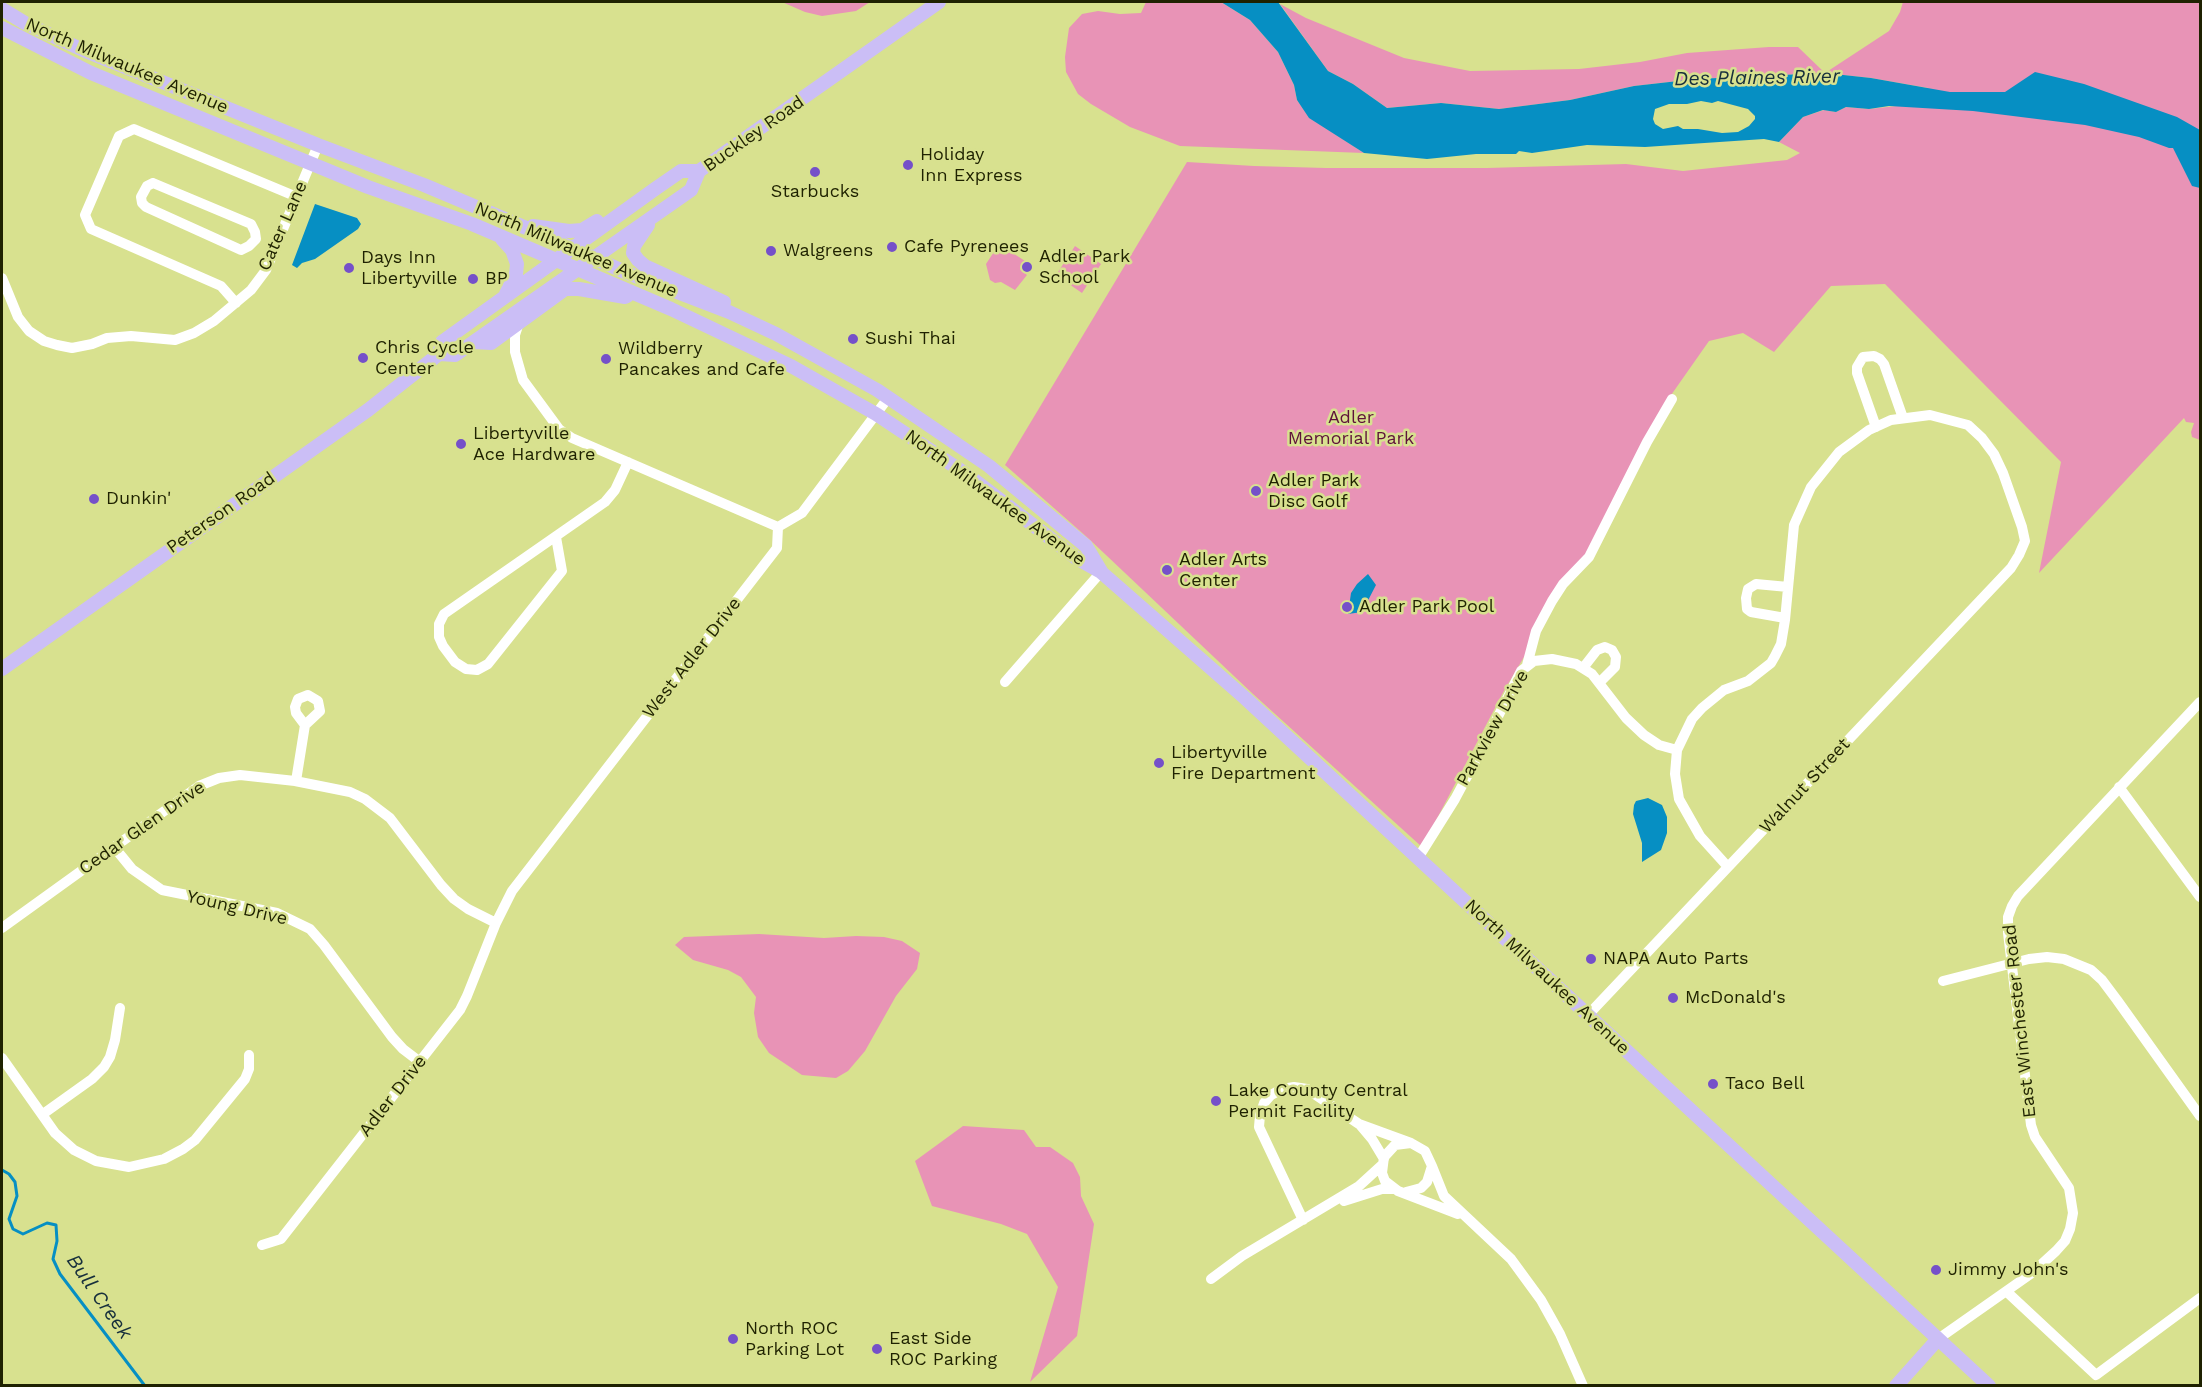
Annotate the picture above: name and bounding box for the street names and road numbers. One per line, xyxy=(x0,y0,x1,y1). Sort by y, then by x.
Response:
street label: North Milwaukee Avenue xyxy=(23,14,231,118)
street label: Buckley Road xyxy=(699,91,809,177)
street label: Cater Lane xyxy=(254,178,312,274)
street label: North Milwaukee Avenue xyxy=(472,198,680,302)
street label: North Milwaukee Avenue xyxy=(901,425,1089,571)
street label: Peterson Road xyxy=(163,468,279,558)
street label: West Adler Drive xyxy=(638,593,746,723)
street label: Parkview Drive xyxy=(1452,666,1534,790)
street label: Walnut Street xyxy=(1755,734,1855,838)
street label: Cedar Glen Drive xyxy=(75,777,209,879)
street label: Young Drive xyxy=(185,886,289,930)
street label: North Milwaukee Avenue xyxy=(1460,895,1634,1059)
street label: East Winchester Road xyxy=(1999,923,2041,1119)
street label: Adler Drive xyxy=(355,1051,431,1141)

